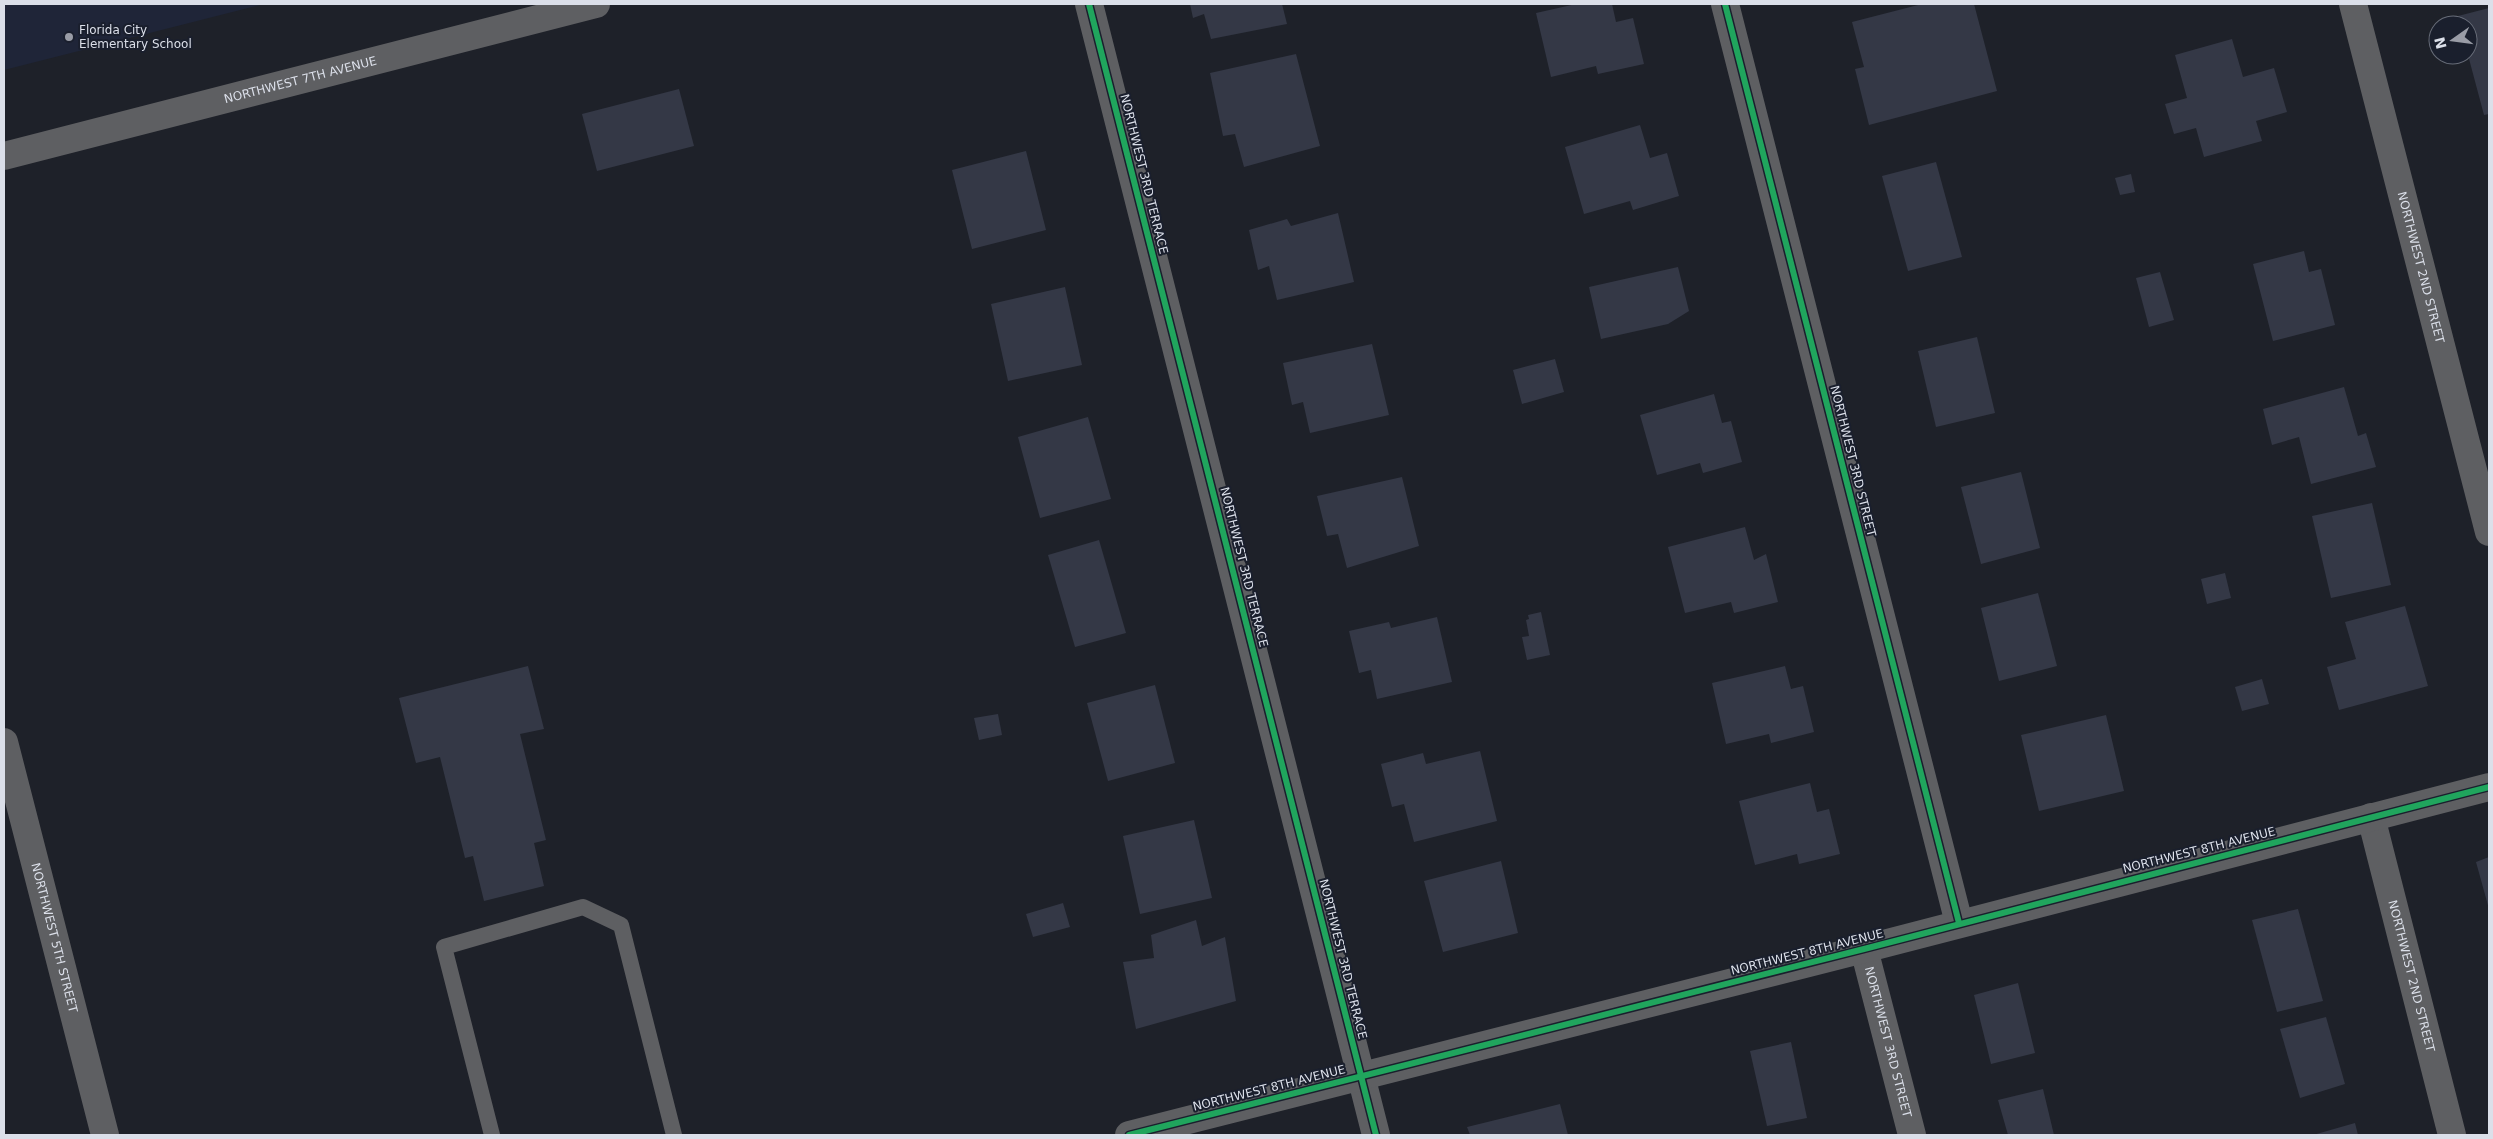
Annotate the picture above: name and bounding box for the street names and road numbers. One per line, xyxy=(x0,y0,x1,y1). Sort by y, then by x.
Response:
street label: NORTHWEST 7TH AVENUE xyxy=(223,54,378,106)
street label: NORTHWEST 3RD TERRACE xyxy=(1117,92,1171,256)
street label: NORTHWEST 2ND STREET xyxy=(2395,190,2447,345)
street label: NORTHWEST 3RD STREET xyxy=(1827,384,1879,539)
street label: NORTHWEST 3RD TERRACE xyxy=(1217,485,1271,649)
street label: NORTHWEST 8TH AVENUE xyxy=(2121,824,2277,876)
street label: NORTHWEST 5TH STREET xyxy=(28,861,80,1015)
street label: NORTHWEST 3RD TERRACE xyxy=(1316,877,1370,1041)
street label: NORTHWEST 2ND STREET xyxy=(2385,899,2438,1054)
street label: NORTHWEST 8TH AVENUE xyxy=(1729,926,1885,978)
street label: NORTHWEST 3RD STREET xyxy=(1862,965,1914,1120)
street label: NORTHWEST 8TH AVENUE xyxy=(1191,1062,1347,1114)

